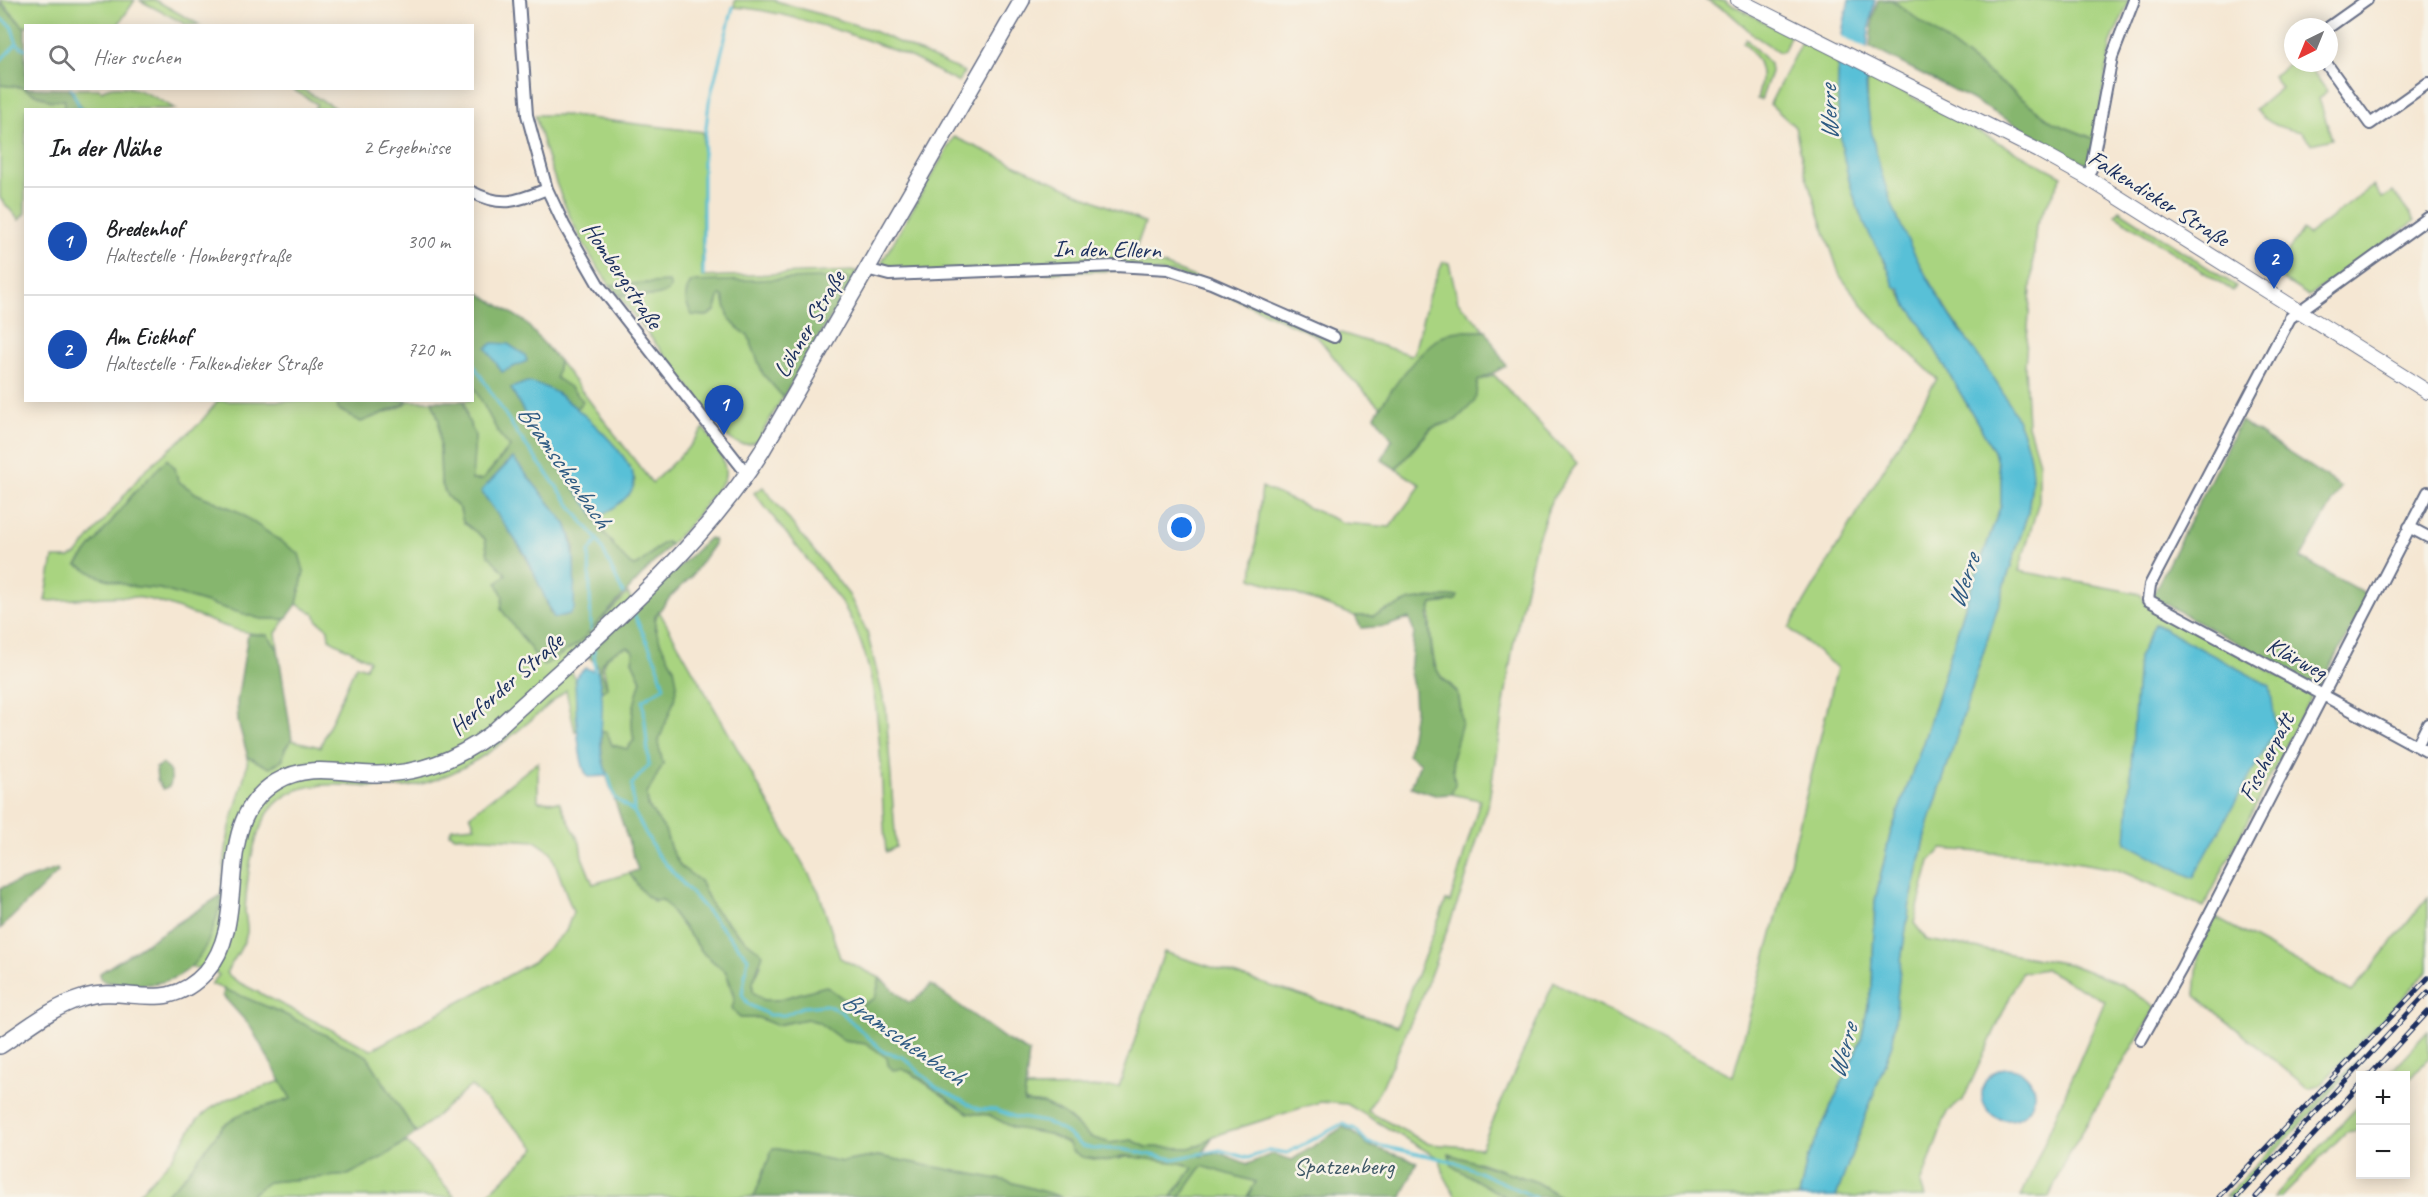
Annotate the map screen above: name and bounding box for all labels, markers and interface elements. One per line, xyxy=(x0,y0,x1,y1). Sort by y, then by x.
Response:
north arrow xyxy=(2284,18,2338,72)
search box xyxy=(24,24,474,90)
icon: search xyxy=(45,41,78,74)
text: Hier suchen xyxy=(93,43,181,71)
water label: Werre xyxy=(1811,82,1846,141)
text: In der Nähe xyxy=(48,131,160,164)
text: 2 Ergebnisse xyxy=(363,135,450,160)
street label: Falkendieker Straße xyxy=(2083,143,2237,254)
text: Bredenhof xyxy=(105,215,183,243)
street label: Hombergstraße xyxy=(576,216,671,336)
text: 1 xyxy=(63,229,72,254)
text: 300 m xyxy=(407,229,450,254)
street label: In den Ellern xyxy=(1053,233,1162,265)
pin: 2 xyxy=(2254,240,2294,289)
text: Haltestelle · Hombergstraße xyxy=(105,243,290,268)
street label: Löhner Straße xyxy=(766,263,853,383)
text: Am Eickhof xyxy=(105,323,192,351)
text: 2 xyxy=(63,337,72,362)
text: 720 m xyxy=(407,337,450,362)
text: Haltestelle · Falkendieker Straße xyxy=(105,351,322,376)
pin: 1 xyxy=(704,386,744,435)
water label: Bramschenbach xyxy=(510,398,620,536)
your location xyxy=(1167,513,1196,542)
water label: Werre xyxy=(1939,547,1989,612)
street label: Herforder Straße xyxy=(443,625,571,742)
street label: Klärweg xyxy=(2262,630,2334,687)
street label: Fischerpatt xyxy=(2231,706,2302,806)
water label: Bramschenbach xyxy=(836,984,974,1094)
water label: Werre xyxy=(1819,1017,1866,1082)
map controls xyxy=(2356,1071,2410,1179)
button: + xyxy=(2356,1071,2410,1125)
button: − xyxy=(2356,1125,2410,1179)
park label: Spatzenberg xyxy=(1294,1151,1396,1181)

